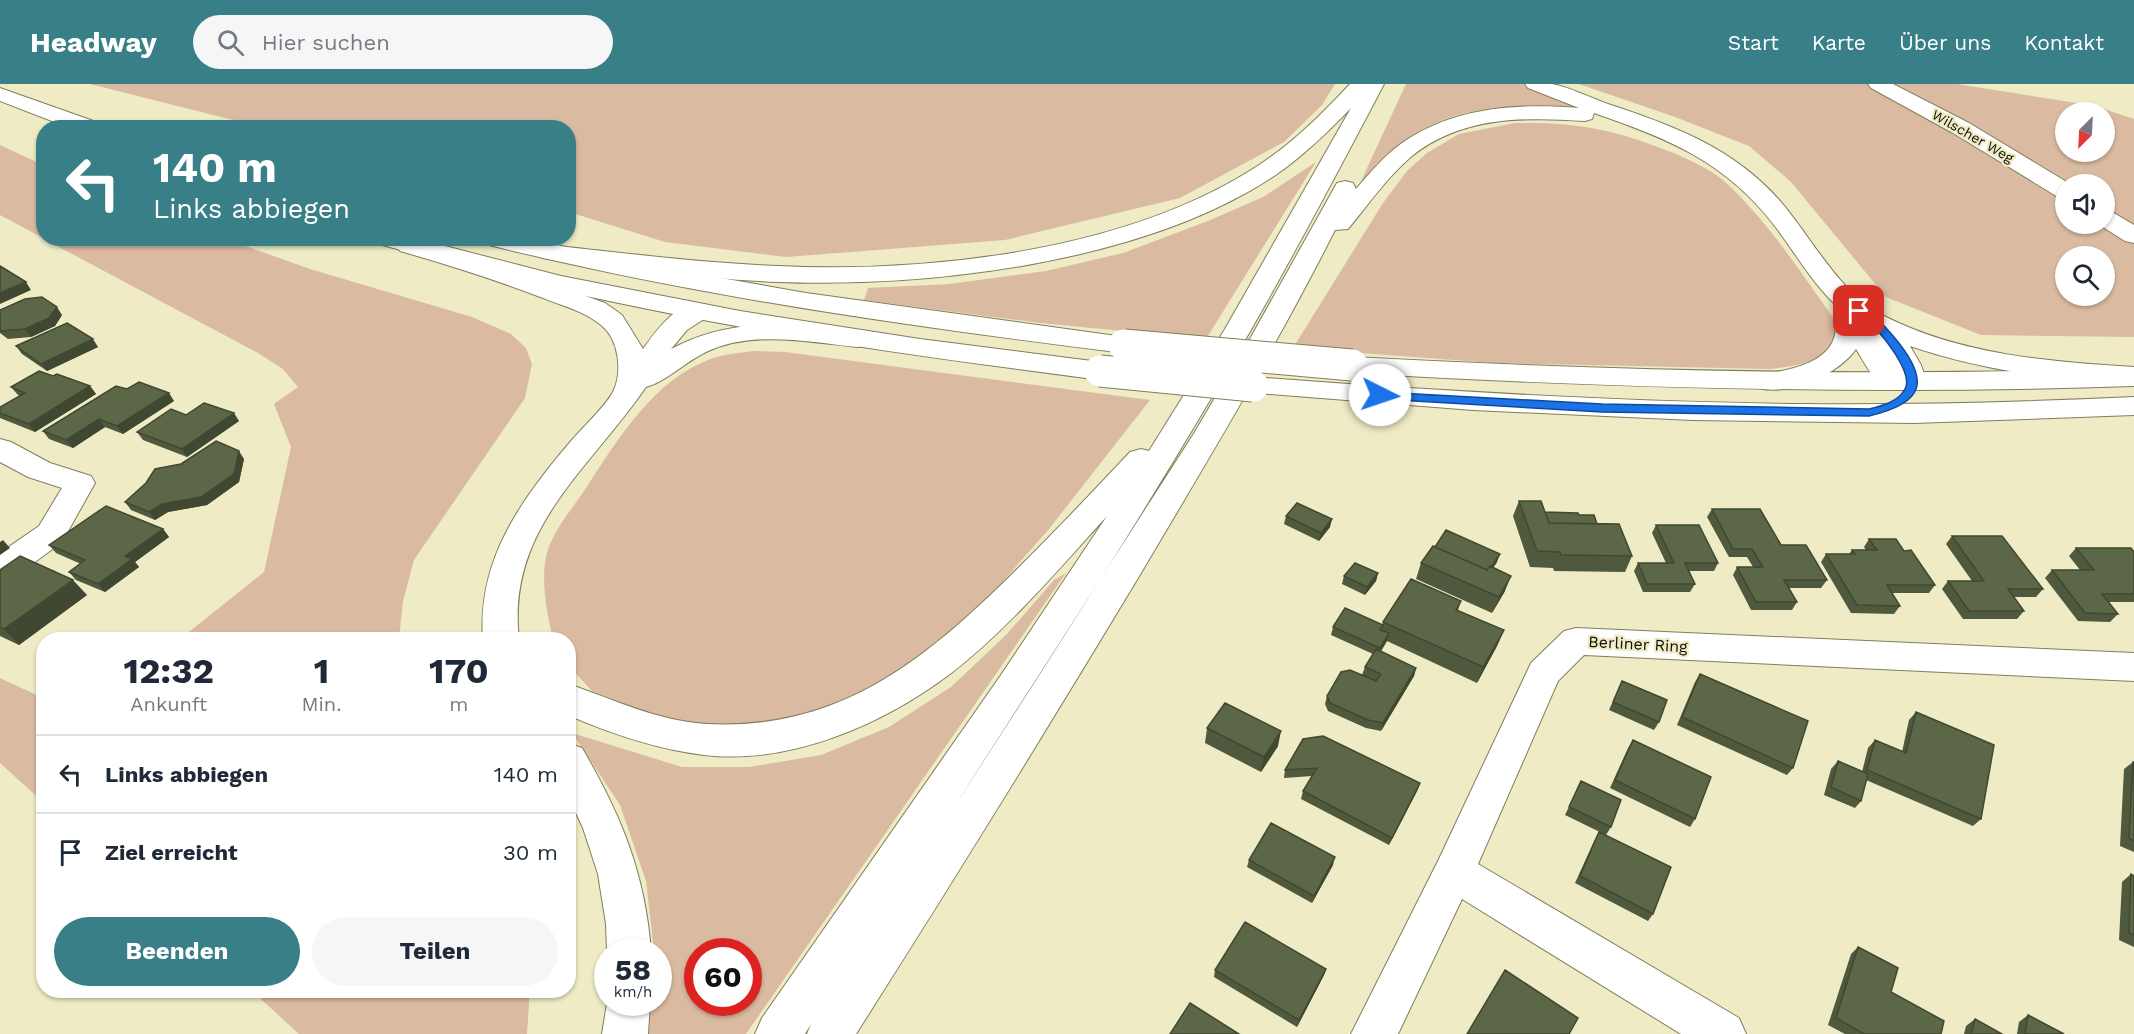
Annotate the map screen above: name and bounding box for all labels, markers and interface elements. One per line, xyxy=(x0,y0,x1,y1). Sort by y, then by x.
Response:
search box xyxy=(193,15,613,69)
text: Headway xyxy=(30,26,157,59)
icon: search xyxy=(214,26,247,59)
text: Hier suchen xyxy=(262,30,390,55)
text: Start xyxy=(1728,30,1779,55)
text: Karte xyxy=(1812,30,1866,55)
text: Über uns xyxy=(1899,30,1991,55)
text: Kontakt xyxy=(2024,30,2104,55)
north arrow xyxy=(2055,102,2115,162)
map controls xyxy=(2055,102,2115,306)
street label: Wilscher Weg xyxy=(1929,106,2017,166)
text: 140 m xyxy=(153,143,277,192)
icon: left xyxy=(54,144,132,222)
button: sound xyxy=(2055,174,2115,234)
text: Links abbiegen xyxy=(153,193,350,225)
button: search xyxy=(2055,246,2115,306)
pin xyxy=(1833,285,1884,336)
icon: arrive xyxy=(1842,294,1875,327)
position arrow xyxy=(1348,363,1412,427)
street label: Berliner Ring xyxy=(1588,632,1689,656)
text: 12:32 xyxy=(123,650,214,692)
text: 1 xyxy=(314,650,329,692)
text: 170 xyxy=(429,650,489,692)
text: Ankunft xyxy=(130,692,207,716)
text: Min. xyxy=(301,692,342,716)
text: m xyxy=(449,692,468,716)
icon: left xyxy=(54,758,87,791)
text: Links abbiegen xyxy=(105,762,268,787)
text: 140 m xyxy=(494,762,558,787)
icon: arrive xyxy=(54,836,87,869)
text: Ziel erreicht xyxy=(105,840,238,865)
text: 30 m xyxy=(503,840,558,865)
button: Beenden xyxy=(54,917,300,986)
button: Teilen xyxy=(312,917,558,986)
speed limit sign: 60 xyxy=(684,938,762,1016)
text: 58 xyxy=(615,952,651,987)
text: km/h xyxy=(614,983,652,1001)

